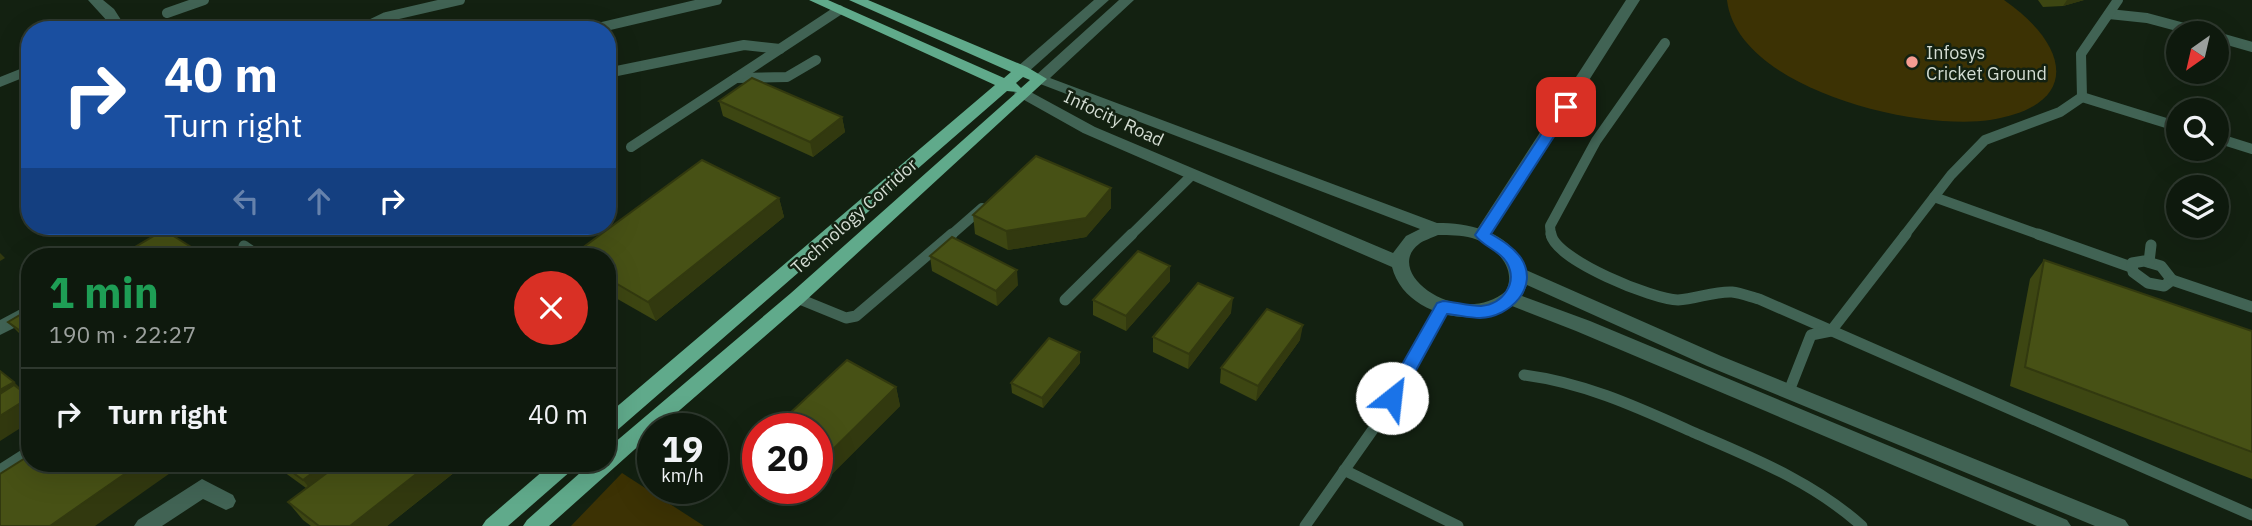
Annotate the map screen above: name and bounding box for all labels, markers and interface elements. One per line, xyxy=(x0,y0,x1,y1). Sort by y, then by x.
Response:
north arrow xyxy=(2166,21,2230,84)
map controls xyxy=(2166,21,2229,238)
place label: Infosys Cricket Ground xyxy=(1926,41,2047,85)
text: 40 m xyxy=(164,42,278,105)
icon: right xyxy=(49,49,140,140)
marker: Infosys Cricket Ground xyxy=(1904,54,1920,70)
pin xyxy=(1536,77,1596,137)
street label: Infocity Road xyxy=(1060,85,1168,151)
icon: arrive xyxy=(1547,88,1585,126)
button: search xyxy=(2166,98,2229,161)
text: Turn right xyxy=(164,104,302,146)
street label: Technology Corridor xyxy=(786,153,922,279)
button: layers xyxy=(2166,175,2229,238)
icon: left xyxy=(227,182,265,220)
icon: ahead xyxy=(300,182,338,220)
icon: right xyxy=(373,182,411,220)
text: 1 min xyxy=(49,265,159,320)
button: close xyxy=(514,271,588,345)
text: 190 m · 22:27 xyxy=(49,319,196,349)
position arrow xyxy=(1355,361,1429,435)
icon: right xyxy=(49,395,87,433)
text: Turn right xyxy=(108,397,227,431)
text: 40 m xyxy=(528,397,588,431)
speed limit sign: 20 xyxy=(742,413,833,504)
text: 19 xyxy=(661,426,704,472)
text: km/h xyxy=(661,464,704,487)

